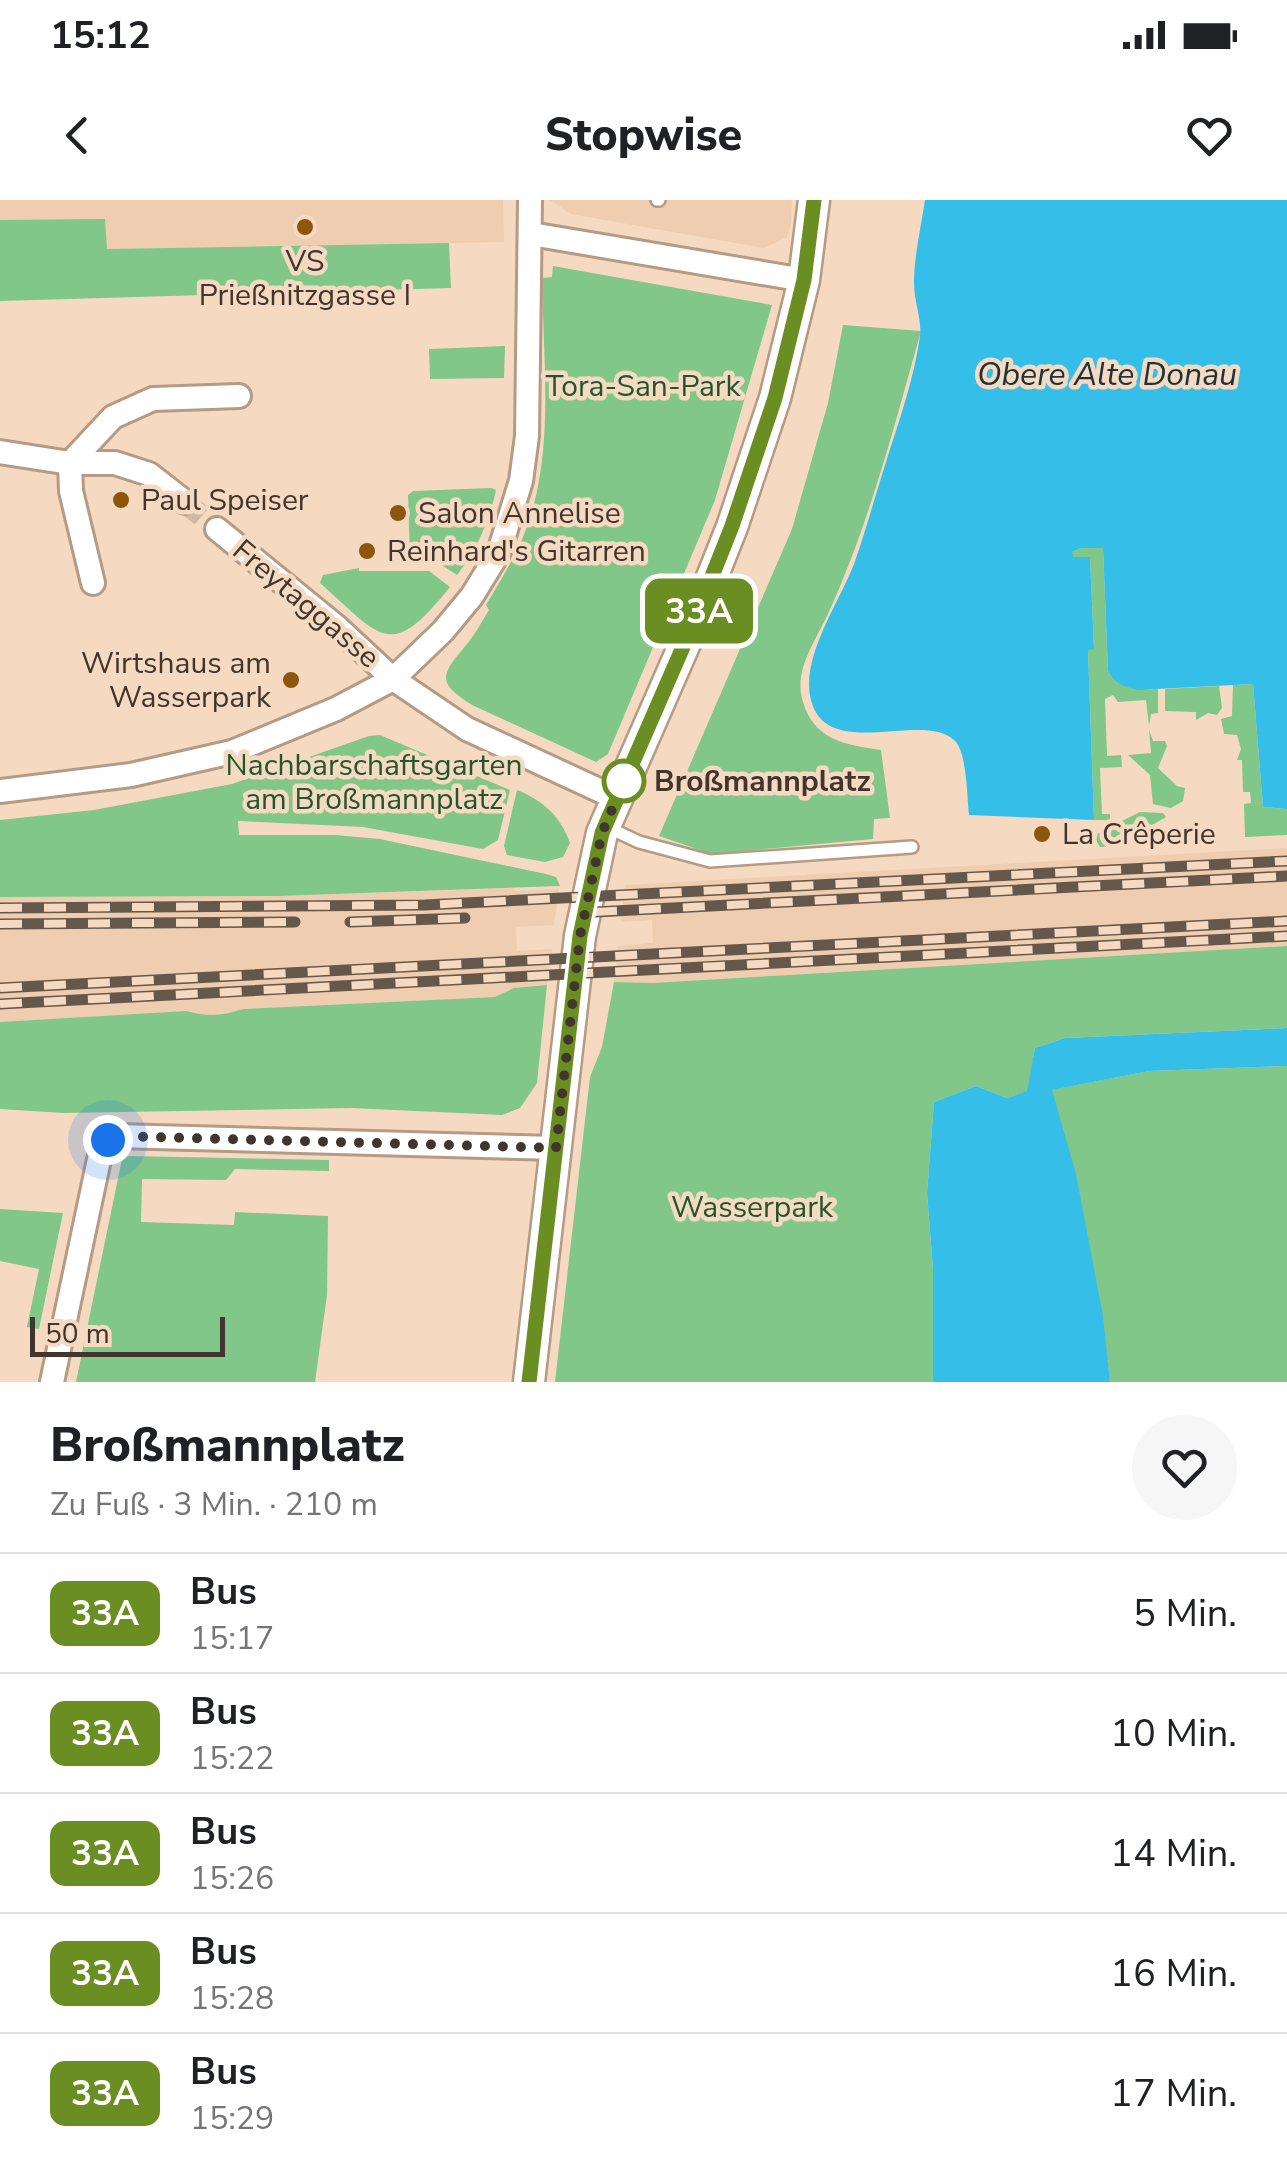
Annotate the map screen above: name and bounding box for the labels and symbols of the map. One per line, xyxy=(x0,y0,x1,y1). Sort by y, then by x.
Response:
marker: VS Prießnitzgasse I xyxy=(294,216,316,238)
place label: VS Prießnitzgasse I xyxy=(199,241,411,316)
water label: Obere Alte Donau xyxy=(977,353,1237,396)
park label: Tora-San-Park xyxy=(545,366,742,407)
place label: Paul Speiser xyxy=(141,480,309,521)
marker: Paul Speiser xyxy=(110,489,132,511)
place label: Salon Annelise xyxy=(418,493,621,534)
marker: Salon Annelise xyxy=(387,502,409,524)
street label: Freytaggasse xyxy=(224,530,388,678)
place label: Reinhard's Gitarren xyxy=(387,531,646,572)
marker: Reinhard's Gitarren xyxy=(356,540,378,562)
line badge: 33A xyxy=(642,578,756,644)
place label: Wirtshaus am Wasserpark xyxy=(81,643,272,718)
marker: Wirtshaus am Wasserpark xyxy=(280,669,302,691)
park label: Nachbarschaftsgarten am Broßmannplatz xyxy=(226,745,522,820)
marker: Broßmannplatz xyxy=(603,760,645,802)
place label: Broßmannplatz xyxy=(654,761,871,802)
place label: La Crêperie xyxy=(1062,814,1216,855)
marker: La Crêperie xyxy=(1031,823,1053,845)
your location xyxy=(83,1115,133,1165)
park label: Wasserpark xyxy=(671,1187,834,1228)
scale bar xyxy=(30,1312,225,1356)

